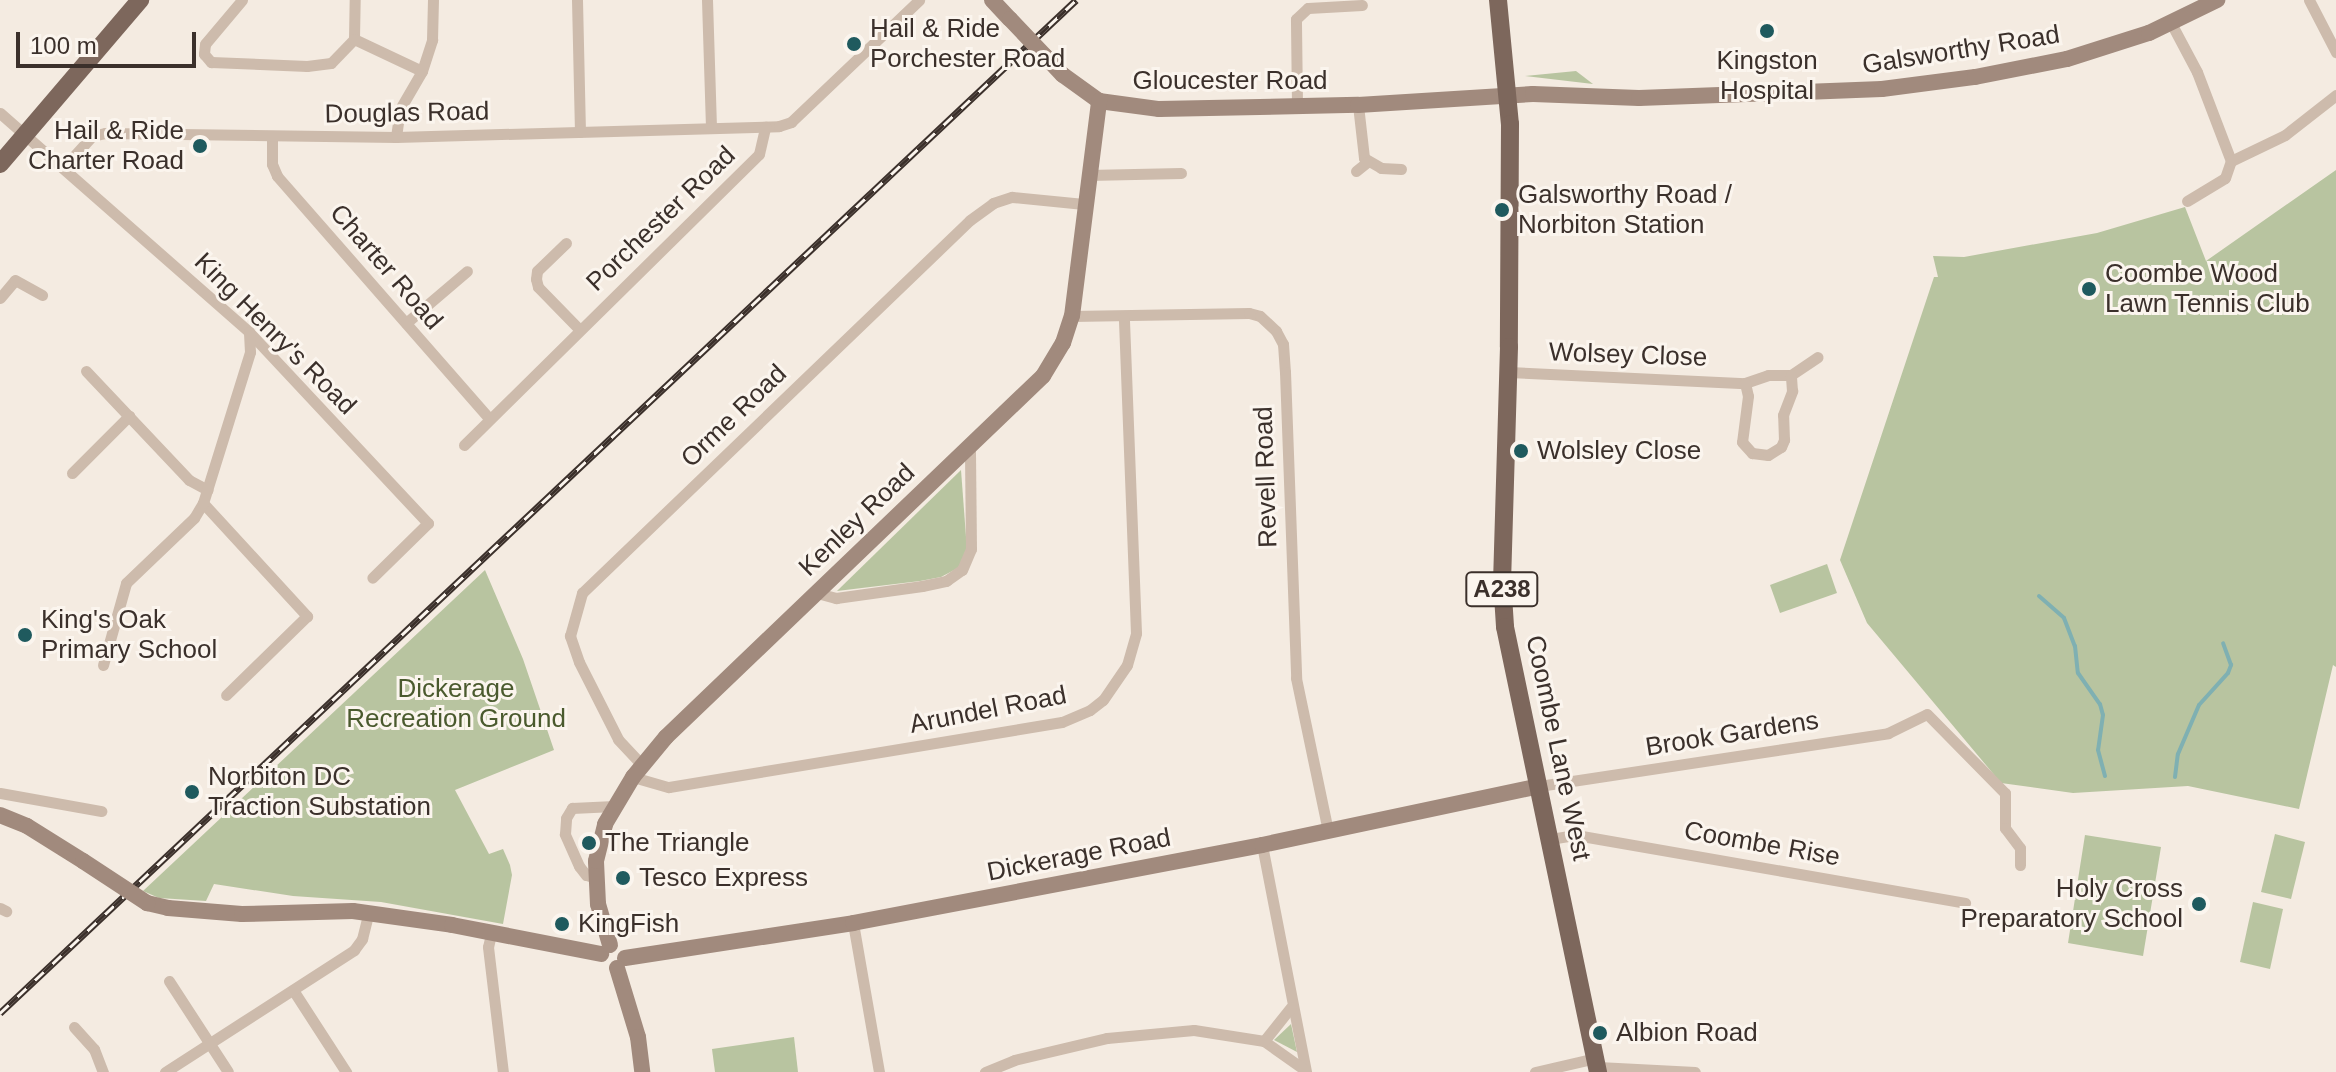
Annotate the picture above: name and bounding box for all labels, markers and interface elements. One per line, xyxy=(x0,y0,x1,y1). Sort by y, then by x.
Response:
place label: Hail & Ride Porchester Road xyxy=(870,13,1065,74)
scale bar xyxy=(20,16,200,66)
street label: Galsworthy Road xyxy=(1860,19,2062,81)
marker: Kingston Hospital xyxy=(1756,20,1778,42)
text: 100 m xyxy=(30,32,97,59)
marker: Hail & Ride Porchester Road xyxy=(845,35,863,53)
place label: Kingston Hospital xyxy=(1716,45,1818,106)
street label: Gloucester Road xyxy=(1132,65,1328,97)
street label: Douglas Road xyxy=(324,96,490,130)
place label: Hail & Ride Charter Road xyxy=(28,115,184,176)
marker: Hail & Ride Charter Road xyxy=(191,137,209,155)
street label: Porchester Road xyxy=(580,140,742,298)
place label: Galsworthy Road / Norbiton Station xyxy=(1518,179,1732,240)
street label: Charter Road xyxy=(323,198,449,336)
marker: Galsworthy Road / Norbiton Station xyxy=(1493,201,1511,219)
street label: King Henry's Road xyxy=(188,247,362,421)
place label: Coombe Wood Lawn Tennis Club xyxy=(2105,258,2310,320)
marker: Coombe Wood Lawn Tennis Club xyxy=(2080,280,2098,298)
street label: Wolsey Close xyxy=(1548,337,1708,373)
street label: Orme Road xyxy=(675,358,793,474)
street label: Revell Road xyxy=(1248,406,1284,548)
place label: Wolsley Close xyxy=(1537,435,1701,467)
marker: Wolsley Close xyxy=(1512,442,1530,460)
street label: Kenley Road xyxy=(793,457,921,583)
road number: A238 xyxy=(1464,569,1540,609)
place label: King's Oak Primary School xyxy=(41,604,217,666)
marker: King's Oak Primary School xyxy=(16,626,34,644)
street label: Coombe Lane West xyxy=(1519,633,1597,863)
park label: Dickerage Recreation Ground xyxy=(346,673,566,734)
street label: Arundel Road xyxy=(907,680,1069,740)
street label: Brook Gardens xyxy=(1643,705,1821,763)
place label: Norbiton DC Traction Substation xyxy=(208,761,431,822)
marker: Norbiton DC Traction Substation xyxy=(183,783,201,801)
street label: Coombe Rise xyxy=(1682,815,1842,873)
street label: Dickerage Road xyxy=(985,822,1173,888)
place label: The Triangle xyxy=(605,827,750,859)
marker: The Triangle xyxy=(580,834,598,852)
place label: Tesco Express xyxy=(639,862,808,894)
marker: Tesco Express xyxy=(614,869,632,887)
place label: Holy Cross Preparatory School xyxy=(1960,873,2183,934)
marker: Holy Cross Preparatory School xyxy=(2190,895,2208,913)
place label: KingFish xyxy=(578,908,679,940)
marker: KingFish xyxy=(553,915,571,933)
place label: Albion Road xyxy=(1616,1017,1758,1049)
marker: Albion Road xyxy=(1591,1024,1609,1042)

